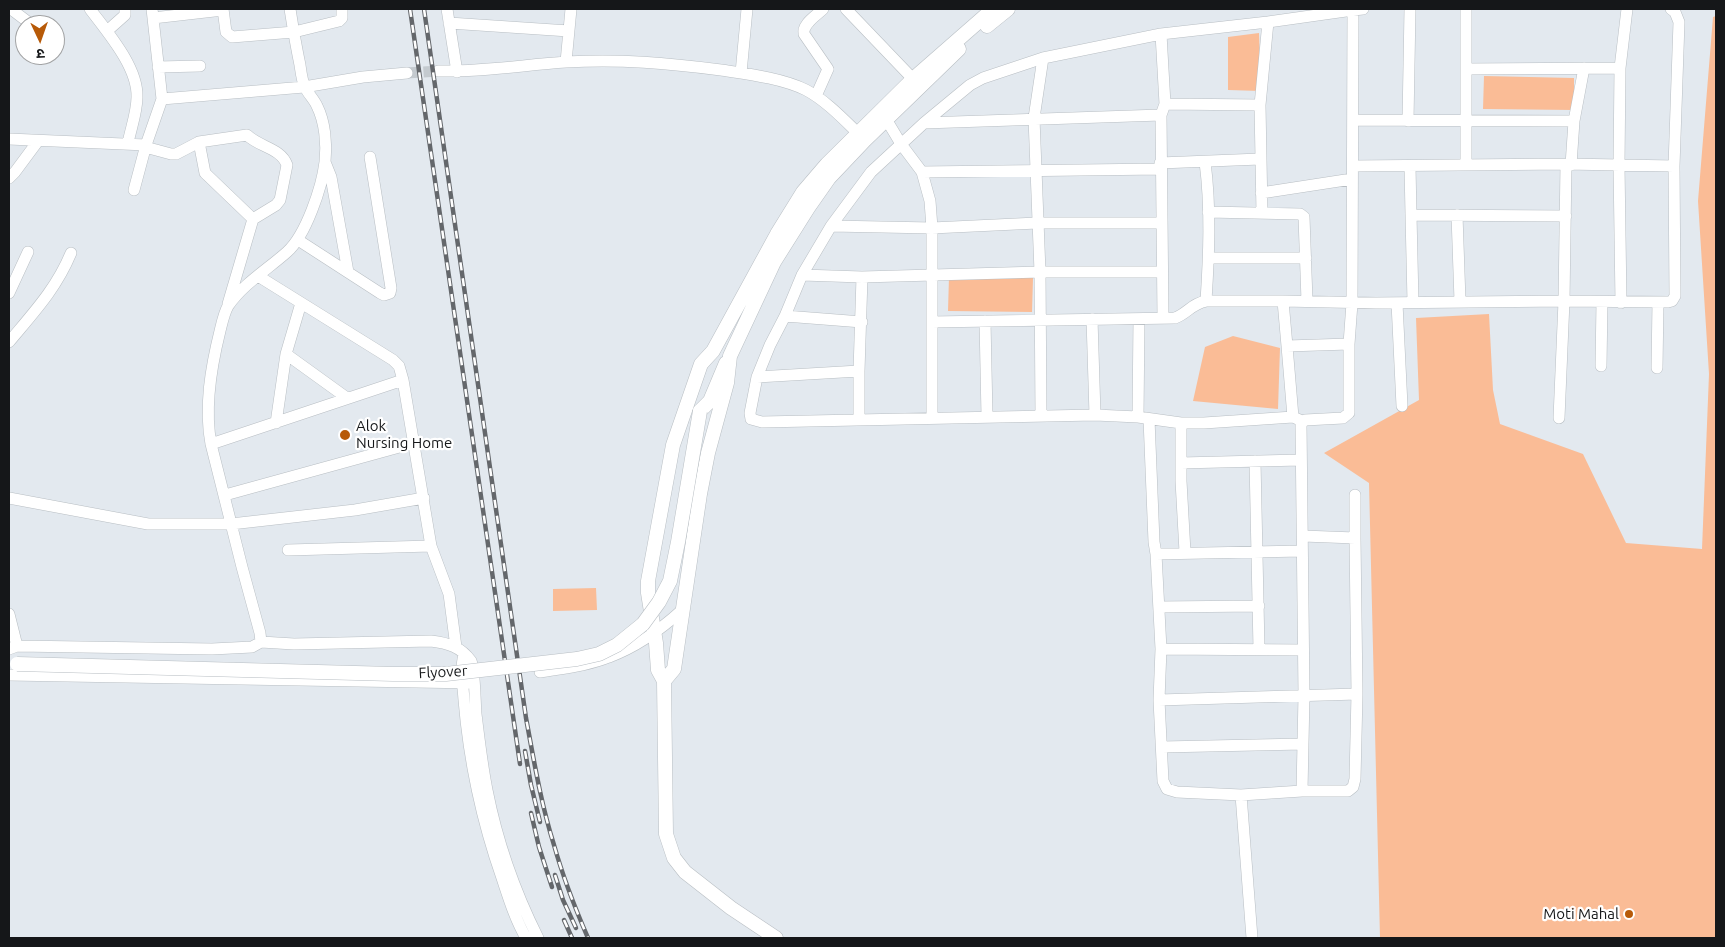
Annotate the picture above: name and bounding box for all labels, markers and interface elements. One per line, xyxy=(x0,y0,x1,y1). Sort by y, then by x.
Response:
north arrow xyxy=(15,15,65,65)
text: उ xyxy=(36,46,45,62)
place label: Alok Nursing Home xyxy=(356,417,452,452)
marker: Alok Nursing Home xyxy=(338,428,352,442)
street label: Flyover xyxy=(418,662,468,682)
place label: Moti Mahal xyxy=(1543,905,1619,923)
marker: Moti Mahal xyxy=(1623,908,1635,920)

